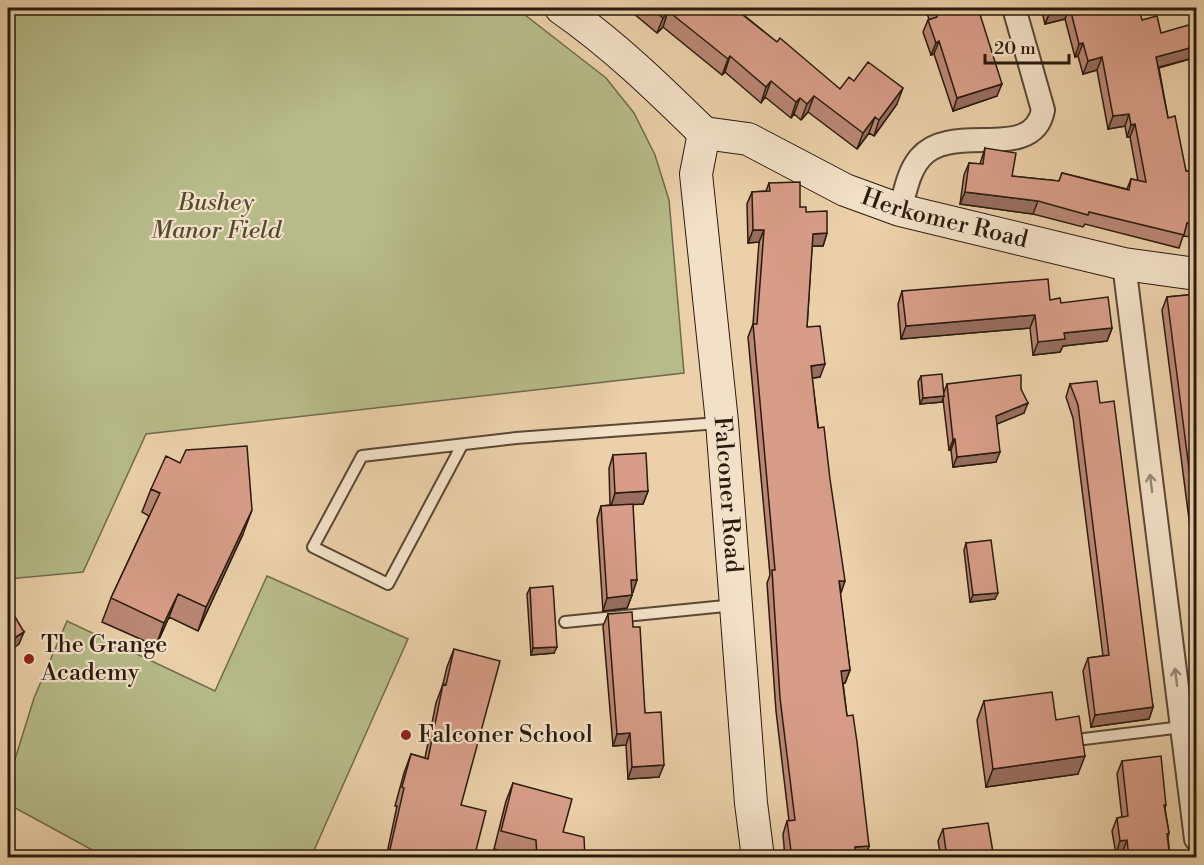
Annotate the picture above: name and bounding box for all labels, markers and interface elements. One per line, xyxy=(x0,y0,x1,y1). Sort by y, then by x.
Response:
scale bar xyxy=(985,27,1069,65)
text: 20 m xyxy=(994,37,1036,60)
street label: Herkomer Road xyxy=(857,182,1031,255)
park label: Bushey Manor Field xyxy=(151,188,283,246)
street label: Falconer Road xyxy=(707,415,748,574)
one-way arrow xyxy=(1146,474,1157,494)
place label: The Grange Academy xyxy=(40,630,167,688)
marker: The Grange Academy xyxy=(22,652,36,666)
one-way arrow xyxy=(1170,667,1181,687)
place label: Falconer School xyxy=(418,720,593,750)
marker: Falconer School xyxy=(399,728,413,742)

